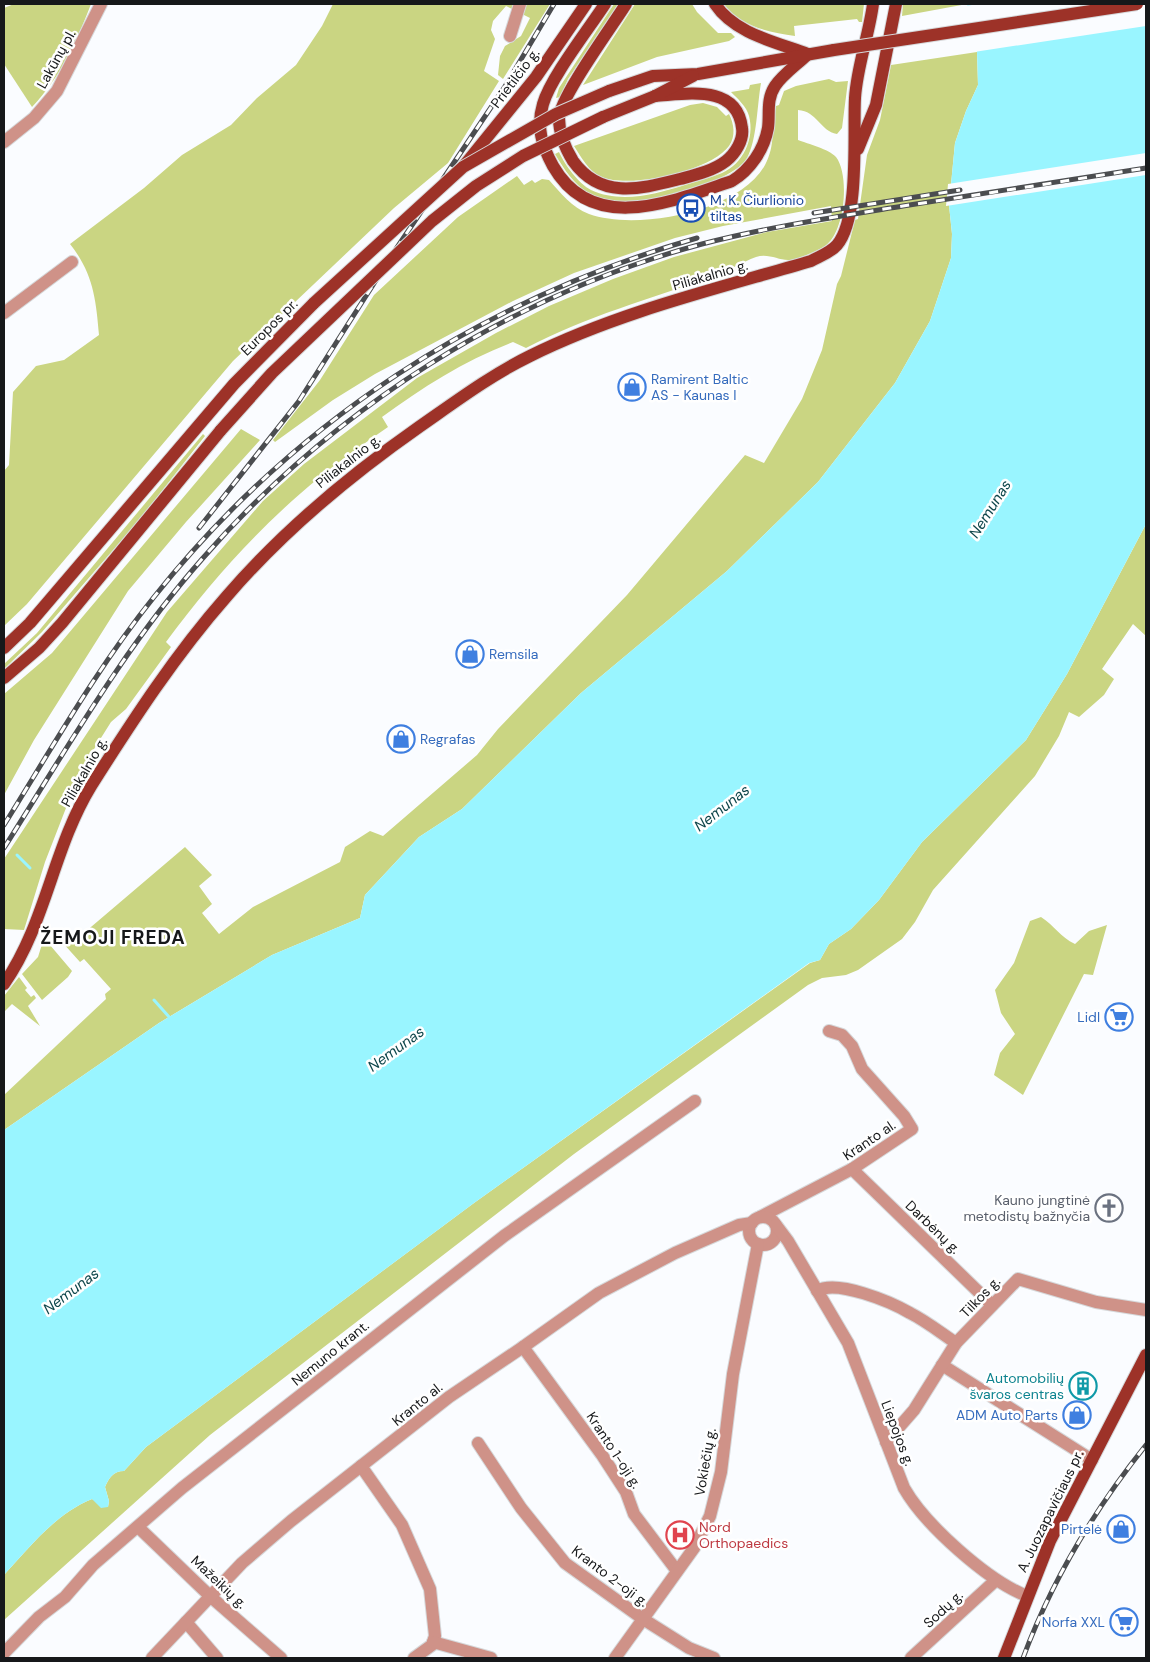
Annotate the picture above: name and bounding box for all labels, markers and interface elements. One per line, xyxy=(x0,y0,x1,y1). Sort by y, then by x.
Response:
street label: Lakūnų pl. xyxy=(32,26,80,92)
street label: Prietilčio g. xyxy=(487,44,543,111)
place label: M. K. Čiurlionio tiltas xyxy=(710,191,804,225)
bus stop icon: M. K. Čiurlionio tiltas xyxy=(676,193,706,223)
street label: Piliakalnio g. xyxy=(670,256,750,294)
street label: Europos pr. xyxy=(237,295,301,359)
place label: Ramirent Baltic AS - Kaunas I xyxy=(651,370,749,404)
shop icon: Ramirent Baltic AS - Kaunas I xyxy=(617,372,647,402)
street label: Piliakalnio g. xyxy=(312,430,384,492)
water label: Nemunas xyxy=(964,476,1016,542)
shop icon: Remsila xyxy=(455,639,485,669)
place label: Remsila xyxy=(489,645,538,663)
shop icon: Regrafas xyxy=(386,724,416,754)
place label: Regrafas xyxy=(420,730,476,748)
street label: Piliakalnio g. xyxy=(57,734,111,810)
water label: Nemunas xyxy=(690,780,754,836)
district label: ŽEMOJI FREDA xyxy=(40,925,186,950)
supermarket icon: Lidl xyxy=(1104,1002,1134,1032)
place label: Lidl xyxy=(1077,1008,1100,1026)
water label: Nemunas xyxy=(364,1022,428,1076)
street label: Kranto al. xyxy=(839,1116,899,1164)
place label: Kauno jungtinė metodistų bažnyčia xyxy=(963,1191,1090,1225)
church icon: Kauno jungtinė metodistų bažnyčia xyxy=(1094,1193,1124,1223)
street label: Darbėnų g. xyxy=(902,1196,964,1258)
water label: Nemunas xyxy=(39,1263,103,1319)
street label: Tilkos g. xyxy=(956,1272,1004,1321)
street label: Nemuno krant. xyxy=(288,1316,372,1390)
place label: Automobilių švaros centras xyxy=(969,1369,1064,1403)
building icon: Automobilių švaros centras xyxy=(1068,1371,1098,1401)
street label: Kranto al. xyxy=(388,1378,446,1430)
street label: Liepojos g. xyxy=(877,1398,919,1469)
shop icon: ADM Auto Parts xyxy=(1062,1400,1092,1430)
place label: ADM Auto Parts xyxy=(956,1406,1058,1424)
street label: Kranto 1-oji g. xyxy=(583,1408,646,1492)
street label: Vokiečių g. xyxy=(690,1426,720,1497)
street label: A. Juozapavičiaus pr. xyxy=(1013,1447,1088,1575)
shop icon: Pirtelė xyxy=(1106,1514,1136,1544)
place label: Nord Orthopaedics xyxy=(699,1518,788,1552)
hospital icon: Nord Orthopaedics xyxy=(665,1520,695,1550)
place label: Pirtelė xyxy=(1061,1520,1102,1538)
street label: Kranto 2-oji g. xyxy=(568,1541,652,1611)
street label: Mažeikių g. xyxy=(187,1552,251,1613)
street label: Sodų g. xyxy=(919,1586,967,1632)
supermarket icon: Norfa XXL xyxy=(1109,1607,1139,1637)
place label: Norfa XXL xyxy=(1042,1613,1105,1631)

